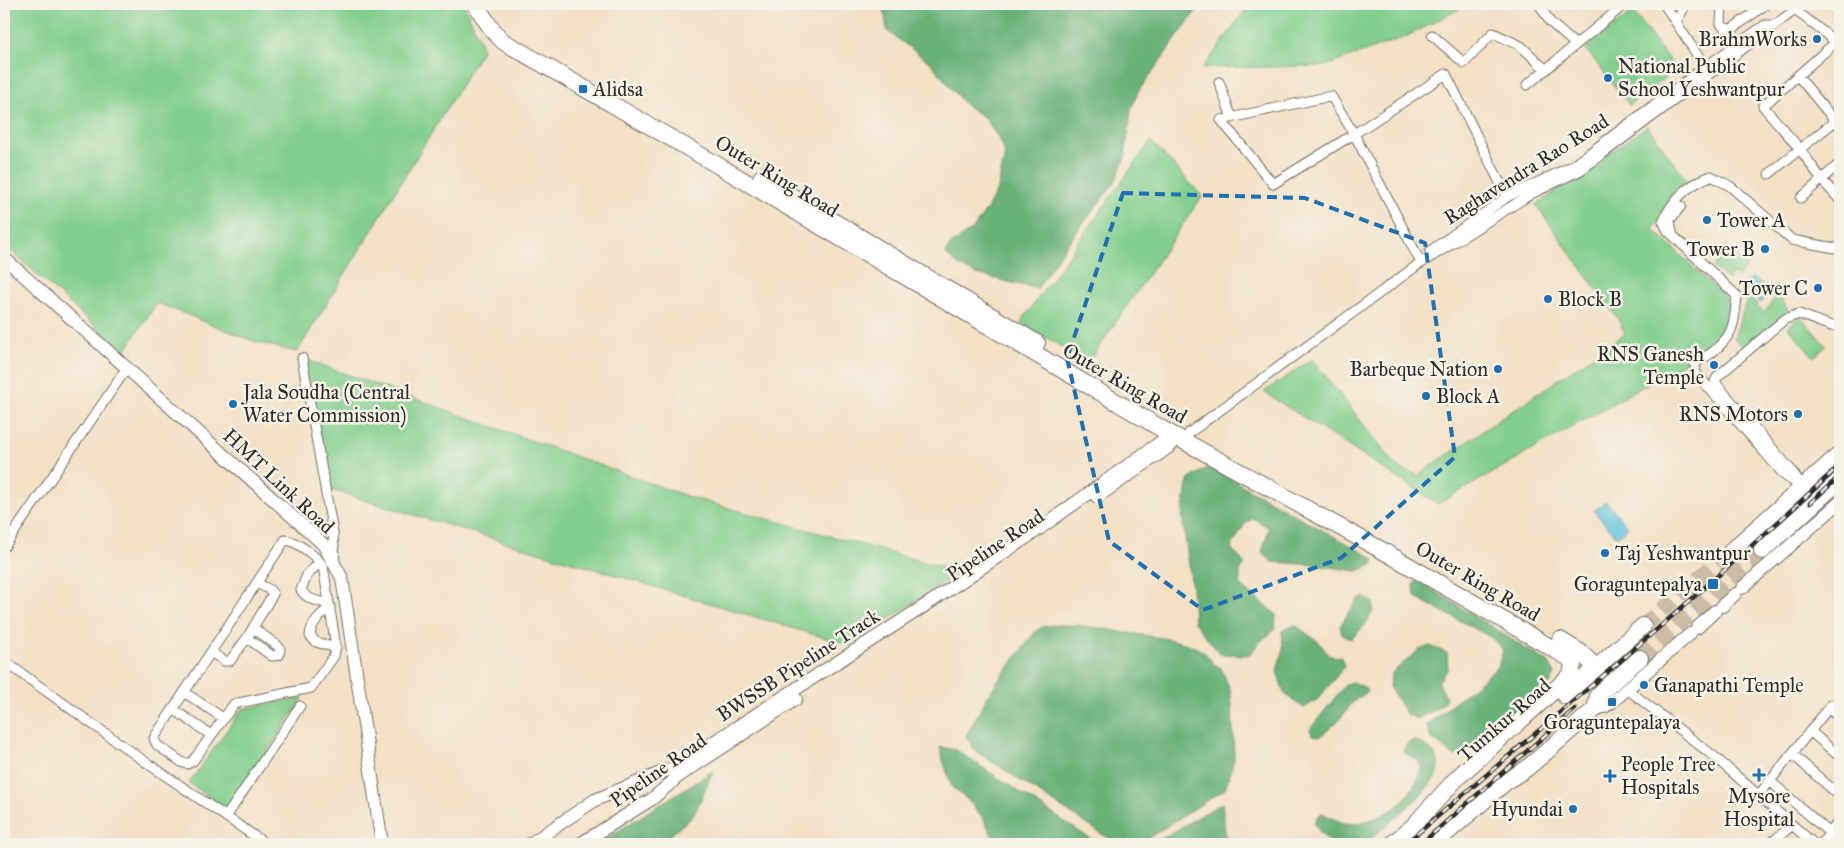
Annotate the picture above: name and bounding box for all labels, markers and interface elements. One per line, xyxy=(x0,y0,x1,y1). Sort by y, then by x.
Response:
place label: BrahmWorks xyxy=(1699,27,1807,51)
marker: BrahmWorks xyxy=(1811,33,1823,45)
place label: National Public School Yeshwantpur xyxy=(1618,54,1785,101)
marker: National Public School Yeshwantpur xyxy=(1602,72,1614,84)
place label: Alidsa xyxy=(592,77,644,101)
marker: Alidsa xyxy=(577,83,589,95)
street label: Raghavendra Rao Road xyxy=(1439,109,1613,230)
street label: Outer Ring Road xyxy=(710,130,843,223)
place label: Tower A xyxy=(1717,208,1786,232)
marker: Tower A xyxy=(1701,214,1713,226)
place label: Tower B xyxy=(1687,237,1755,261)
marker: Tower B xyxy=(1759,243,1771,255)
place label: Tower C xyxy=(1739,276,1808,300)
marker: Tower C xyxy=(1812,282,1824,294)
place label: Block B xyxy=(1558,287,1622,311)
marker: Block B xyxy=(1542,293,1554,305)
street label: Outer Ring Road xyxy=(1058,338,1192,429)
place label: RNS Ganesh Temple xyxy=(1597,342,1704,389)
place label: Barbeque Nation xyxy=(1349,357,1488,382)
marker: RNS Ganesh Temple xyxy=(1708,359,1720,371)
marker: Barbeque Nation xyxy=(1492,363,1504,375)
place label: Jala Soudha (Central Water Commission) xyxy=(241,380,411,428)
place label: Block A xyxy=(1436,384,1501,408)
marker: Block A xyxy=(1420,390,1432,402)
marker: Jala Soudha (Central Water Commission) xyxy=(227,398,239,410)
place label: RNS Motors xyxy=(1679,402,1788,426)
marker: RNS Motors xyxy=(1792,408,1804,420)
street label: HMT Link Road xyxy=(218,423,340,539)
street label: Pipeline Road xyxy=(942,504,1048,586)
street label: Outer Ring Road xyxy=(1411,536,1545,627)
place label: Taj Yeshwantpur xyxy=(1615,541,1751,565)
marker: Taj Yeshwantpur xyxy=(1599,547,1611,559)
place label: Goraguntepalya xyxy=(1574,572,1703,597)
marker: Goraguntepalya xyxy=(1706,577,1720,591)
street label: BWSSB Pipeline Track xyxy=(712,603,884,727)
street label: Tumkur Road xyxy=(1453,673,1555,767)
place label: Ganapathi Temple xyxy=(1654,673,1804,697)
marker: Ganapathi Temple xyxy=(1638,679,1650,691)
marker: Goraguntepalaya xyxy=(1606,696,1618,708)
place label: Goraguntepalaya xyxy=(1544,710,1681,735)
street label: Pipeline Road xyxy=(605,728,711,812)
place label: People Tree Hospitals xyxy=(1621,752,1716,799)
marker: Mysore Hospital xyxy=(1752,768,1766,782)
marker: People Tree Hospitals xyxy=(1603,769,1617,783)
place label: Mysore Hospital xyxy=(1724,784,1795,831)
place label: Hyundai xyxy=(1491,797,1563,821)
marker: Hyundai xyxy=(1567,803,1579,815)

